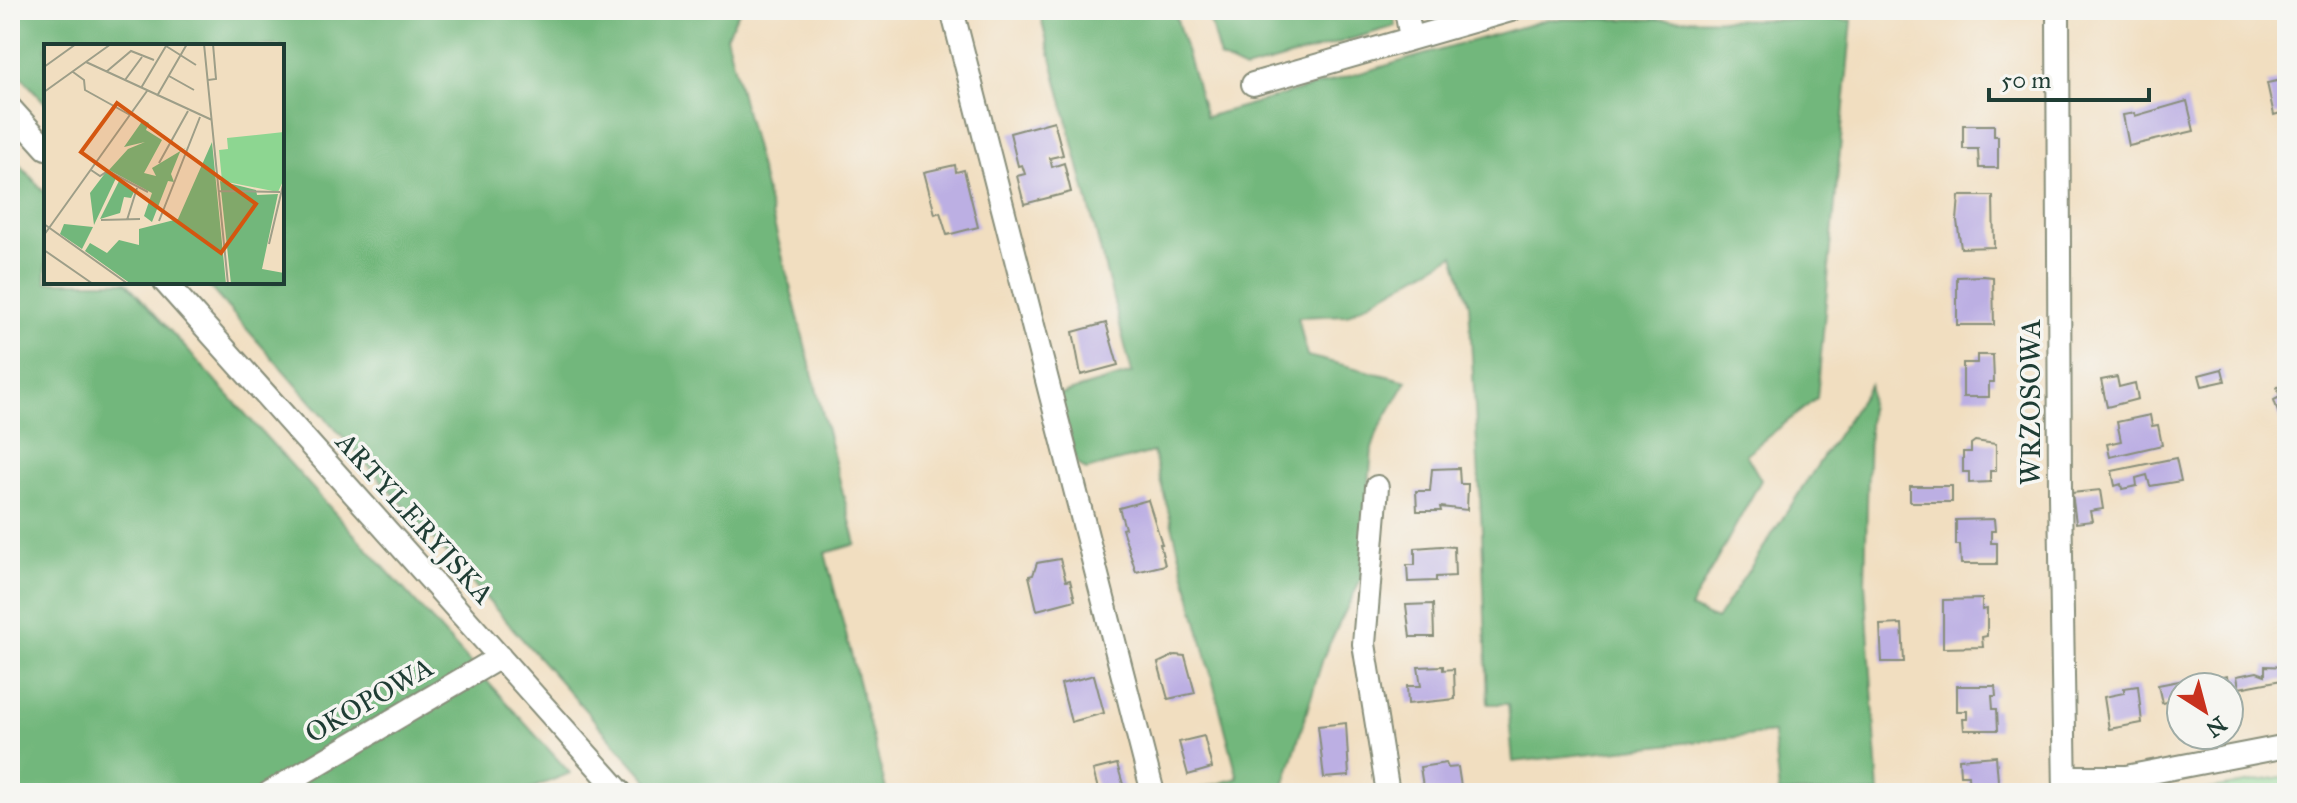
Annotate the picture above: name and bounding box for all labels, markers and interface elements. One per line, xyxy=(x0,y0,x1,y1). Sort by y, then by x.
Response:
inset map xyxy=(44,44,284,284)
scale bar xyxy=(1989,52,2149,102)
text: 50 m xyxy=(2001,65,2051,95)
street label: WRZOSOWA xyxy=(2013,319,2048,485)
street label: ARTYLERYJSKA xyxy=(328,424,502,611)
street label: OKOPOWA xyxy=(299,649,440,751)
north arrow xyxy=(2165,671,2245,751)
text: N xyxy=(2201,710,2232,743)

